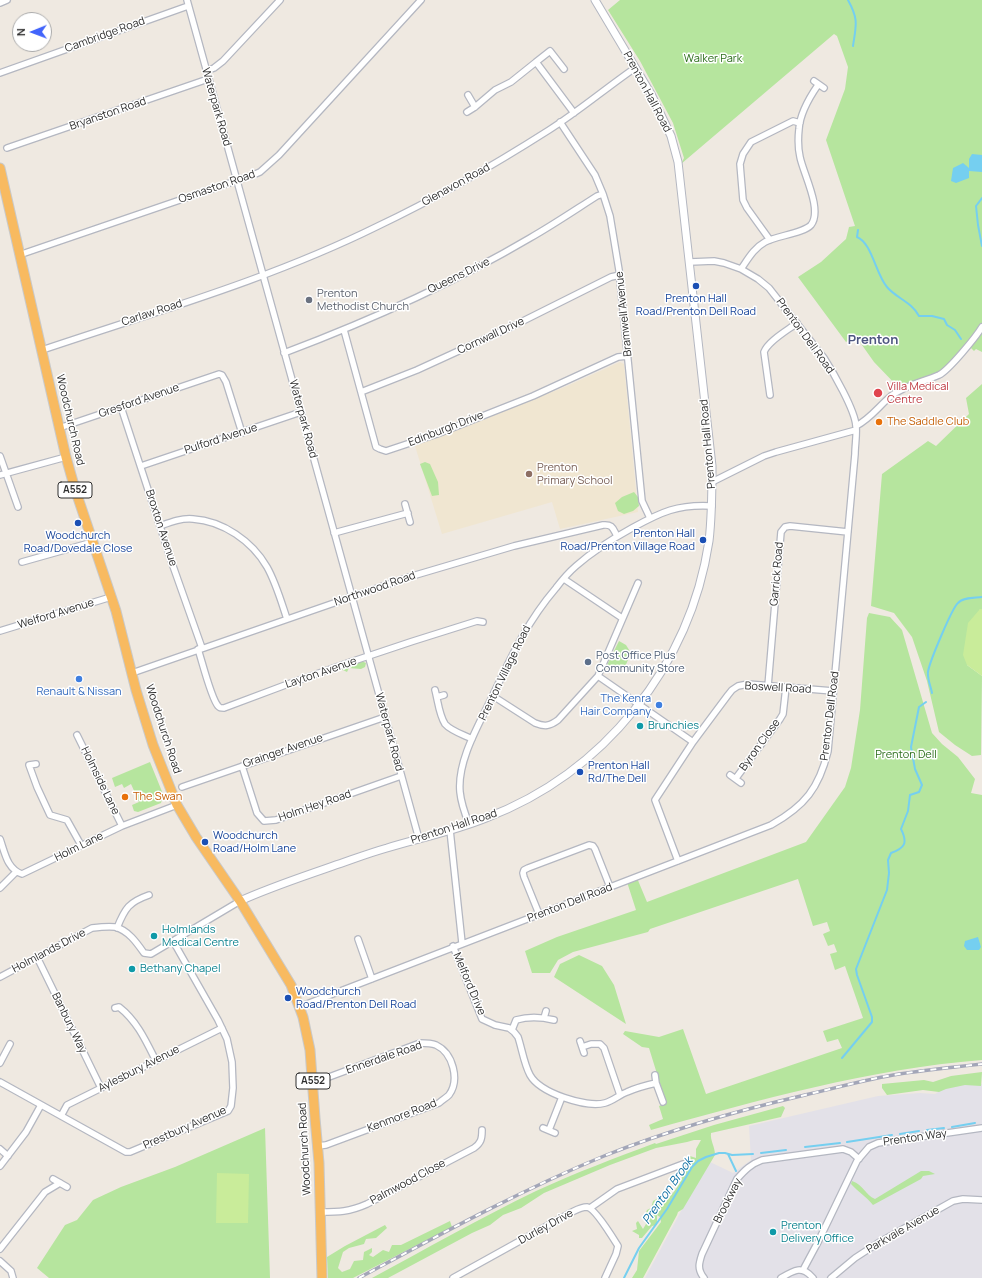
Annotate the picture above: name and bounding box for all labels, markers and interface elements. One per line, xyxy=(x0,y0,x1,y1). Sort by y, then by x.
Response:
north arrow xyxy=(12,12,52,52)
street label: Cambridge Road xyxy=(63,14,147,56)
text: N xyxy=(13,28,28,36)
street label: Prenton Hall Road xyxy=(620,49,674,135)
park label: Walker Park xyxy=(684,52,742,66)
street label: Waterpark Road xyxy=(199,66,233,148)
street label: Bryanston Road xyxy=(68,95,148,133)
street label: Glenavon Road xyxy=(420,161,492,209)
street label: Osmaston Road xyxy=(177,168,257,206)
street label: Queens Drive xyxy=(426,255,492,297)
street label: Bramwell Avenue xyxy=(613,271,635,357)
marker: Prenton Hall Road/Prenton Dell Road xyxy=(691,281,701,291)
place label: Prenton Methodist Church xyxy=(317,287,409,313)
place label: Prenton Hall Road/Prenton Dell Road xyxy=(636,292,756,318)
marker: Prenton Methodist Church xyxy=(304,295,314,305)
street label: Prenton Dell Road xyxy=(773,296,837,376)
street label: Carlaw Road xyxy=(120,297,184,329)
street label: Cornwall Drive xyxy=(456,315,526,357)
district label: Prenton xyxy=(848,332,898,348)
street label: Woodchurch Road xyxy=(53,373,87,467)
street label: Waterpark Road xyxy=(286,378,320,460)
place label: Villa Medical Centre xyxy=(887,380,949,406)
street label: Gresford Avenue xyxy=(97,381,181,421)
marker: Villa Medical Centre xyxy=(872,387,884,399)
street label: Prenton Hall Road xyxy=(698,399,718,489)
street label: Edinburgh Drive xyxy=(406,409,486,449)
place label: The Saddle Club xyxy=(887,415,969,429)
marker: The Saddle Club xyxy=(874,417,884,427)
street label: Pulford Avenue xyxy=(183,421,259,457)
place label: Prenton Primary School xyxy=(537,461,612,487)
marker: Prenton Primary School xyxy=(524,469,534,479)
road number: A552 xyxy=(58,482,92,498)
street label: Broxton Avenue xyxy=(142,488,180,568)
marker: Woodchurch Road/Dovedale Close xyxy=(73,518,83,528)
place label: Prenton Hall Road/Prenton Village Road xyxy=(560,527,695,553)
place label: Woodchurch Road/Dovedale Close xyxy=(24,529,132,555)
marker: Prenton Hall Road/Prenton Village Road xyxy=(698,535,708,545)
street label: Garrick Road xyxy=(768,541,786,607)
street label: Northwood Road xyxy=(333,569,417,609)
street label: Welford Avenue xyxy=(16,596,96,632)
street label: Prenton Village Road xyxy=(476,623,534,723)
place label: Post Office Plus Community Store xyxy=(596,649,685,675)
street label: Layton Avenue xyxy=(284,655,358,691)
marker: Post Office Plus Community Store xyxy=(583,657,593,667)
street label: Prenton Dell Road xyxy=(818,671,842,761)
marker: Renault & Nissan xyxy=(74,674,84,684)
street label: Boswell Road xyxy=(744,680,812,696)
street label: Woodchurch Road xyxy=(142,683,184,775)
place label: Renault & Nissan xyxy=(36,685,122,699)
street label: Waterpark Road xyxy=(372,691,406,773)
place label: The Kenra Hair Company xyxy=(580,692,651,718)
marker: The Kenra Hair Company xyxy=(654,700,664,710)
street label: Byron Close xyxy=(737,717,783,773)
place label: Brunchies xyxy=(648,719,699,733)
marker: Brunchies xyxy=(635,721,645,731)
street label: Grainger Avenue xyxy=(241,731,325,771)
street label: Holmside Lane xyxy=(78,745,122,817)
park label: Prenton Dell xyxy=(875,748,937,762)
place label: Prenton Hall Rd/The Dell xyxy=(588,759,650,785)
marker: Prenton Hall Rd/The Dell xyxy=(575,767,585,777)
street label: Holm Hey Road xyxy=(277,787,353,825)
place label: The Swan xyxy=(133,790,182,804)
marker: The Swan xyxy=(120,792,130,802)
street label: Prenton Hall Road xyxy=(409,807,499,847)
street label: Holm Lane xyxy=(52,829,106,865)
place label: Woodchurch Road/Holm Lane xyxy=(213,829,296,855)
marker: Woodchurch Road/Holm Lane xyxy=(200,837,210,847)
street label: Prenton Dell Road xyxy=(526,881,614,925)
place label: Holmlands Medical Centre xyxy=(162,923,239,949)
street label: Holmlands Drive xyxy=(10,926,88,976)
marker: Holmlands Medical Centre xyxy=(149,931,159,941)
street label: Melford Drive xyxy=(450,951,488,1017)
place label: Bethany Chapel xyxy=(140,962,221,976)
marker: Bethany Chapel xyxy=(127,964,137,974)
place label: Woodchurch Road/Prenton Dell Road xyxy=(296,985,416,1011)
street label: Banbury Way xyxy=(49,991,89,1055)
marker: Woodchurch Road/Prenton Dell Road xyxy=(283,993,293,1003)
street label: Ennerdale Road xyxy=(344,1039,424,1077)
street label: Aylesbury Avenue xyxy=(96,1043,182,1095)
road number: A552 xyxy=(296,1073,330,1089)
street label: Kenmore Road xyxy=(365,1097,439,1135)
street label: Woodchurch Road xyxy=(296,1102,314,1196)
street label: Prestbury Avenue xyxy=(141,1104,229,1152)
street label: Prenton Way xyxy=(882,1127,948,1149)
water label: Prenton Brook xyxy=(640,1155,696,1227)
street label: Palmwood Close xyxy=(368,1157,448,1207)
street label: Brookway xyxy=(711,1176,745,1226)
street label: Parkvale Avenue xyxy=(864,1204,942,1256)
street label: Durley Drive xyxy=(516,1207,576,1247)
place label: Prenton Delivery Office xyxy=(781,1219,854,1245)
marker: Prenton Delivery Office xyxy=(768,1227,778,1237)

